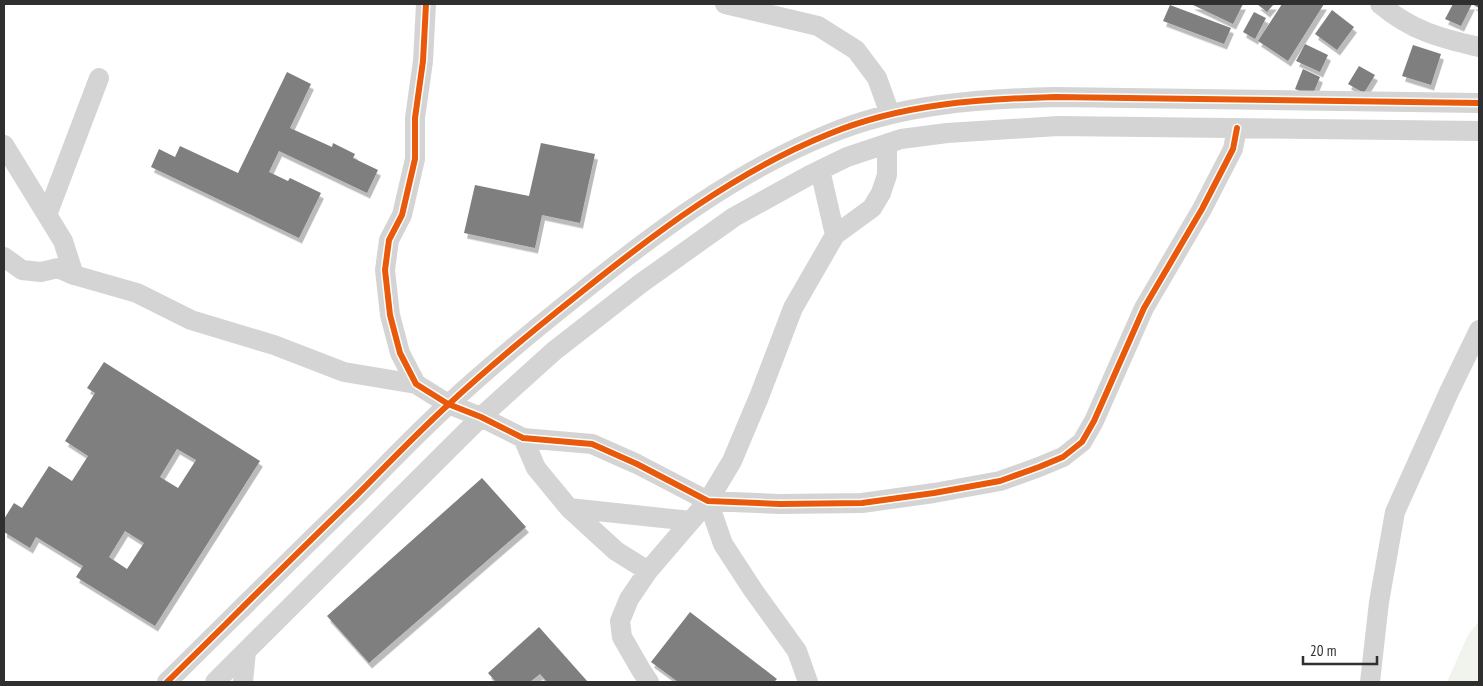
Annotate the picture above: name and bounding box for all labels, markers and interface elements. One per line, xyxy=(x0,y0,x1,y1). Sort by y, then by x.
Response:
scale bar xyxy=(1303,634,1377,666)
text: 20 m xyxy=(1310,641,1336,660)

